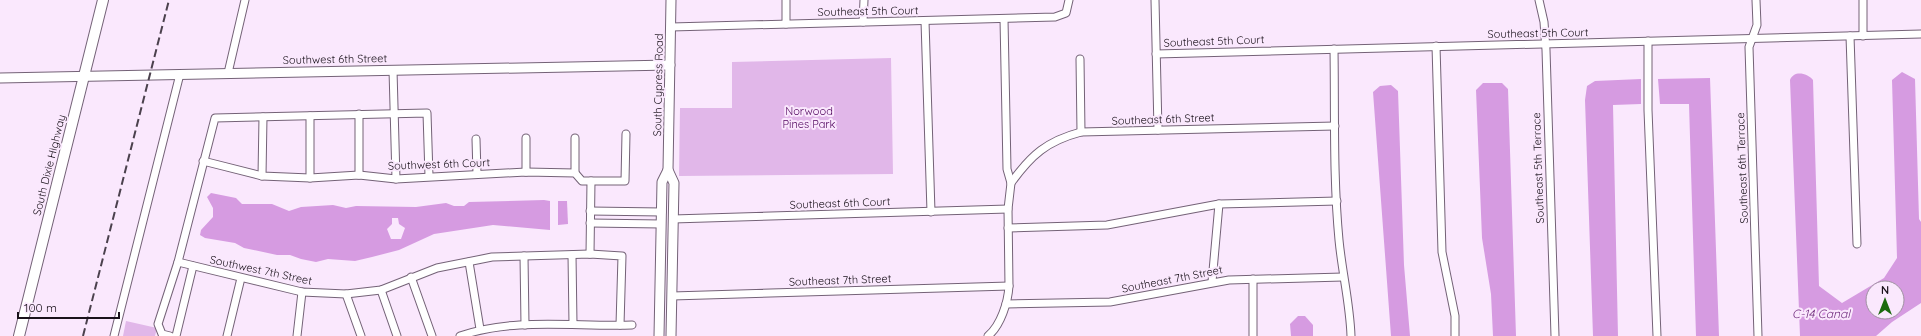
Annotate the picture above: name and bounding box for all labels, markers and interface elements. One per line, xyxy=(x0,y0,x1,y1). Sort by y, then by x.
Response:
street label: Southeast 5th Court xyxy=(817,3,919,19)
street label: Southeast 5th Court xyxy=(1487,25,1589,41)
street label: Southeast 5th Court xyxy=(1163,32,1265,50)
street label: South Cypress Road xyxy=(650,33,666,137)
street label: Southwest 6th Street xyxy=(283,51,388,67)
park label: Norwood Pines Park xyxy=(783,104,836,131)
street label: Southeast 6th Street xyxy=(1111,110,1215,128)
street label: Southeast 5th Terrace xyxy=(1529,112,1547,224)
street label: Southeast 6th Terrace xyxy=(1733,112,1751,224)
street label: South Dixie Highway xyxy=(30,113,68,217)
street label: Southwest 6th Court xyxy=(388,155,491,173)
street label: Southeast 6th Court xyxy=(789,194,891,212)
street label: Southwest 7th Street xyxy=(209,252,314,288)
street label: Southeast 7th Street xyxy=(1120,262,1224,296)
street label: Southeast 7th Street xyxy=(788,271,892,289)
north arrow xyxy=(1865,280,1905,320)
text: N xyxy=(1881,283,1889,297)
scale bar xyxy=(18,294,119,320)
text: 100 m xyxy=(24,300,57,315)
water label: C-14 Canal xyxy=(1792,306,1851,321)

